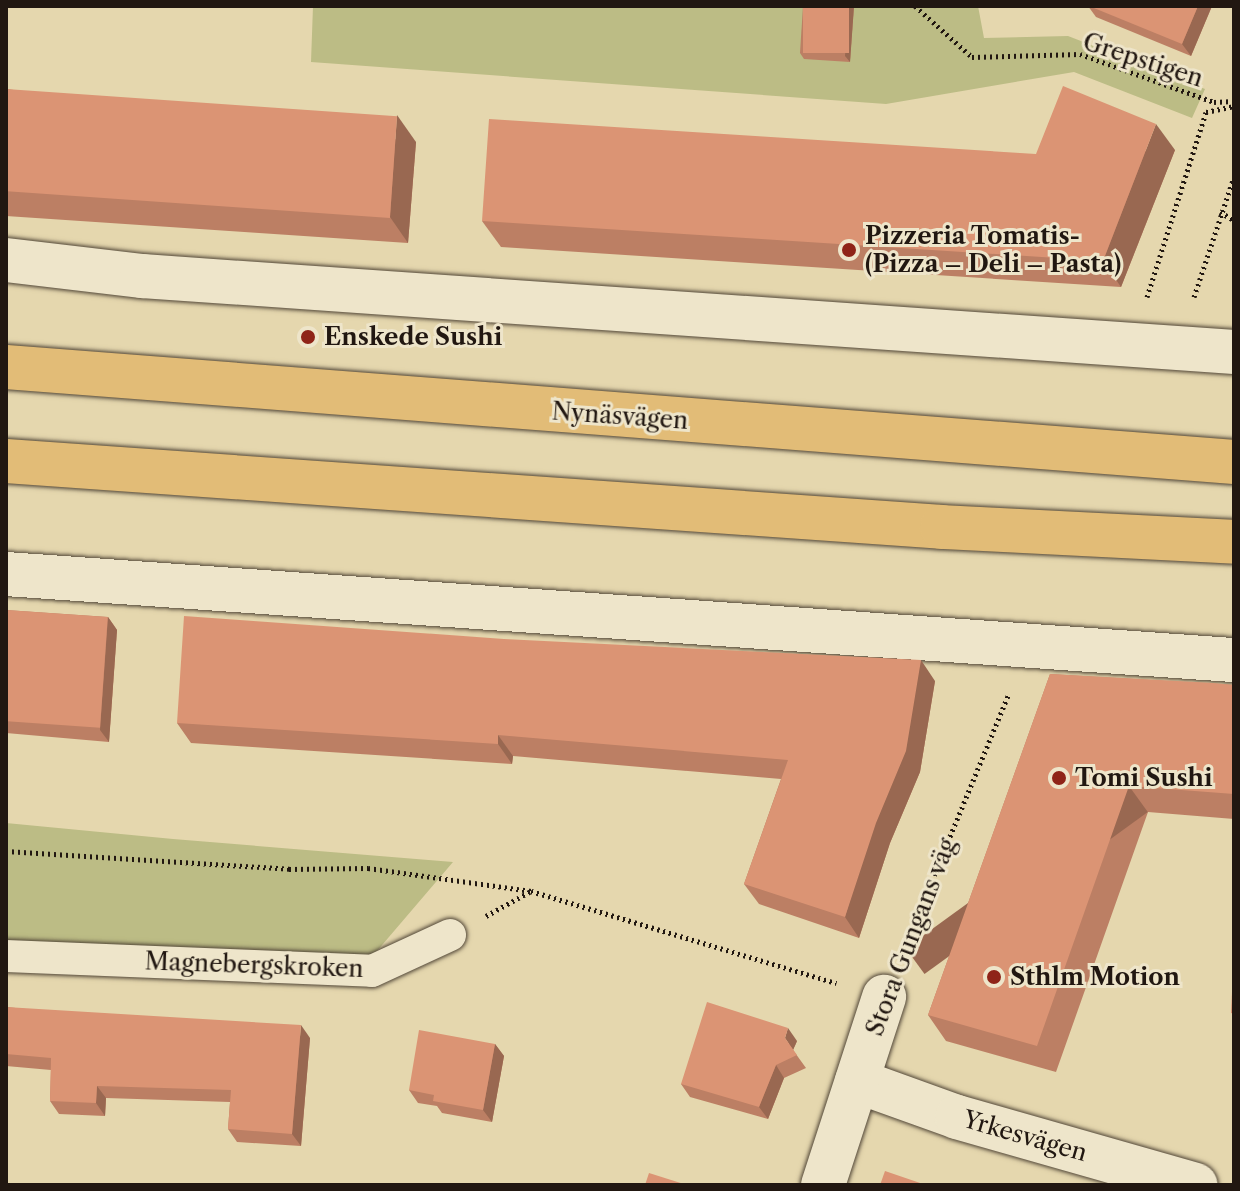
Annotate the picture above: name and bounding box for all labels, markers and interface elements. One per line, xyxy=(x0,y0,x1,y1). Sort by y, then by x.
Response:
street label: Grepstigen xyxy=(1079,27,1207,93)
place label: Pizzeria Tomatis- (Pizza – Deli – Pasta) xyxy=(865,222,1122,278)
marker: Pizzeria Tomatis- (Pizza – Deli – Pasta) xyxy=(840,241,858,259)
place label: Enskede Sushi xyxy=(324,323,502,351)
marker: Enskede Sushi xyxy=(299,328,317,346)
street label: Nynäsvägen xyxy=(551,397,689,435)
place label: Tomi Sushi xyxy=(1075,764,1213,792)
marker: Tomi Sushi xyxy=(1050,769,1068,787)
street label: Stora Gungans väg xyxy=(860,834,962,1040)
street label: Magnebergskroken xyxy=(144,947,364,983)
place label: Sthlm Motion xyxy=(1010,963,1180,991)
marker: Sthlm Motion xyxy=(985,968,1003,986)
street label: Yrkesvägen xyxy=(960,1105,1090,1167)

